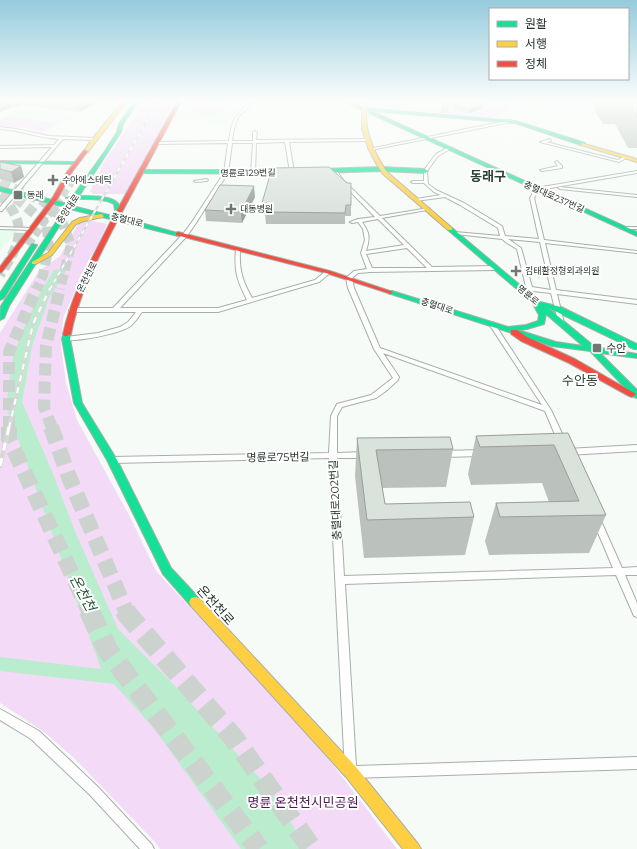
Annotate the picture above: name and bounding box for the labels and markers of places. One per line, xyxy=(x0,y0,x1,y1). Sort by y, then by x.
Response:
marker: 수아에스테틱 xyxy=(47,174,59,186)
place label: 수아에스테틱 xyxy=(62,174,112,185)
marker: 동래 xyxy=(12,189,24,201)
place label: 동래 xyxy=(27,189,44,200)
marker: 대동병원 xyxy=(225,203,237,215)
place label: 대동병원 xyxy=(240,203,273,214)
marker: 김태환정형외과의원 xyxy=(510,265,522,277)
place label: 김태환정형외과의원 xyxy=(525,265,600,276)
place label: 수안 xyxy=(606,341,626,355)
marker: 수안 xyxy=(591,342,603,354)

